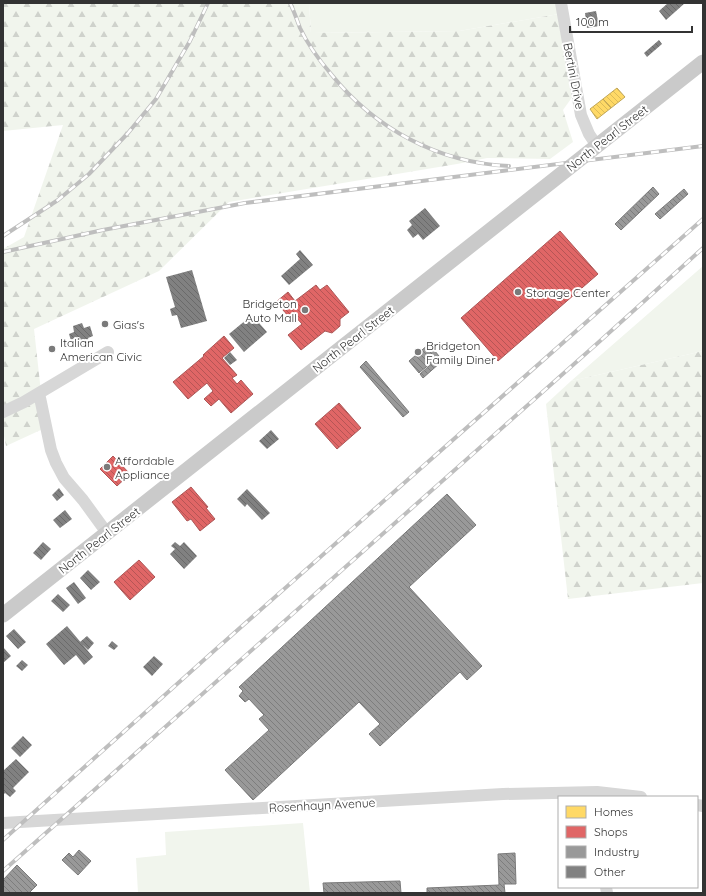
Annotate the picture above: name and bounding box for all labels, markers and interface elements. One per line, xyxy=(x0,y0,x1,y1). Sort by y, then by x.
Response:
scale bar xyxy=(570,8,692,34)
text: 100 m xyxy=(576,14,609,29)
street label: Bertini Drive xyxy=(560,41,588,111)
street label: North Pearl Street xyxy=(563,102,651,174)
place label: Storage Center xyxy=(526,285,610,300)
marker: Storage Center xyxy=(513,287,523,297)
place label: Bridgeton Auto Mall xyxy=(243,296,297,325)
street label: North Pearl Street xyxy=(309,303,397,375)
marker: Bridgeton Auto Mall xyxy=(300,305,310,315)
place label: Gias's xyxy=(113,317,145,332)
marker: Gias's xyxy=(100,319,110,329)
place label: Italian American Civic xyxy=(60,335,142,364)
place label: Bridgeton Family Diner xyxy=(426,338,496,367)
marker: Italian American Civic xyxy=(47,344,57,354)
marker: Bridgeton Family Diner xyxy=(413,347,423,357)
place label: Affordable Appliance xyxy=(115,453,174,482)
marker: Affordable Appliance xyxy=(102,462,112,472)
street label: North Pearl Street xyxy=(55,504,143,576)
street label: Rosenhayn Avenue xyxy=(268,795,376,815)
legend xyxy=(558,796,698,888)
text: Homes xyxy=(594,804,634,819)
text: Shops xyxy=(594,824,628,839)
text: Industry xyxy=(594,844,639,859)
text: Other xyxy=(594,864,626,879)

